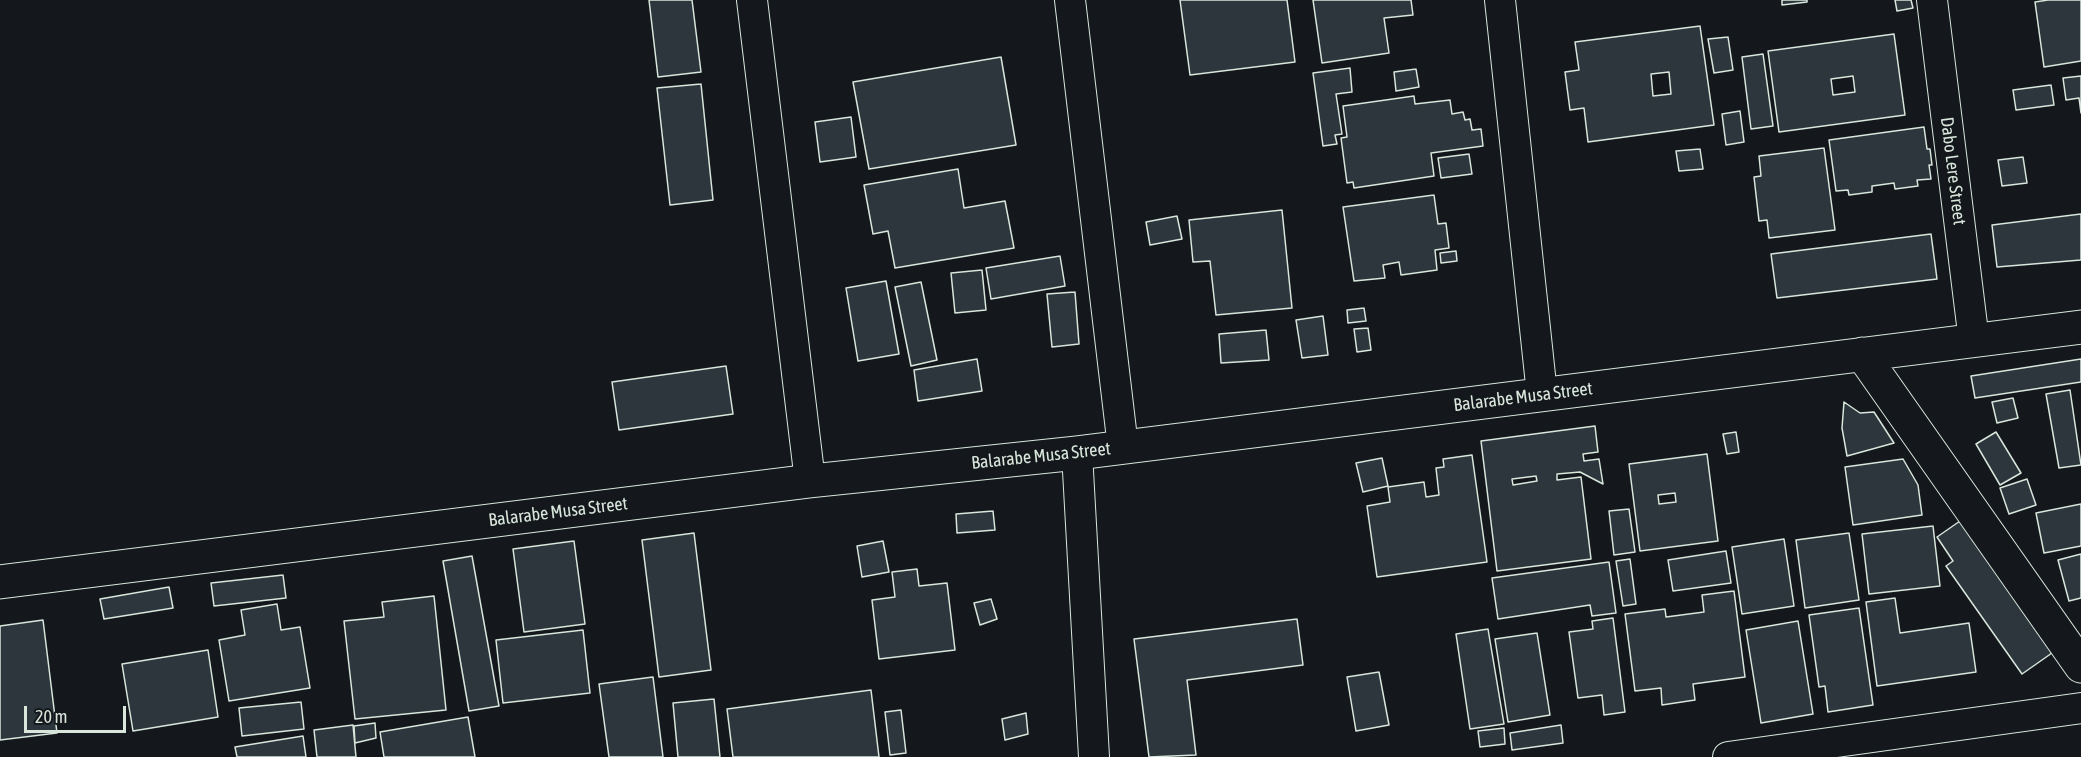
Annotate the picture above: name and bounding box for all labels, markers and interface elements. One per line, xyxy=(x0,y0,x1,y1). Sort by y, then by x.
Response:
street label: Dabo Lere Street xyxy=(1936,116,1970,226)
street label: Balarabe Musa Street xyxy=(1452,378,1594,416)
street label: Balarabe Musa Street xyxy=(970,438,1112,474)
street label: Balarabe Musa Street xyxy=(487,493,629,531)
scale bar xyxy=(27,694,129,732)
text: 20 m xyxy=(35,706,67,727)

